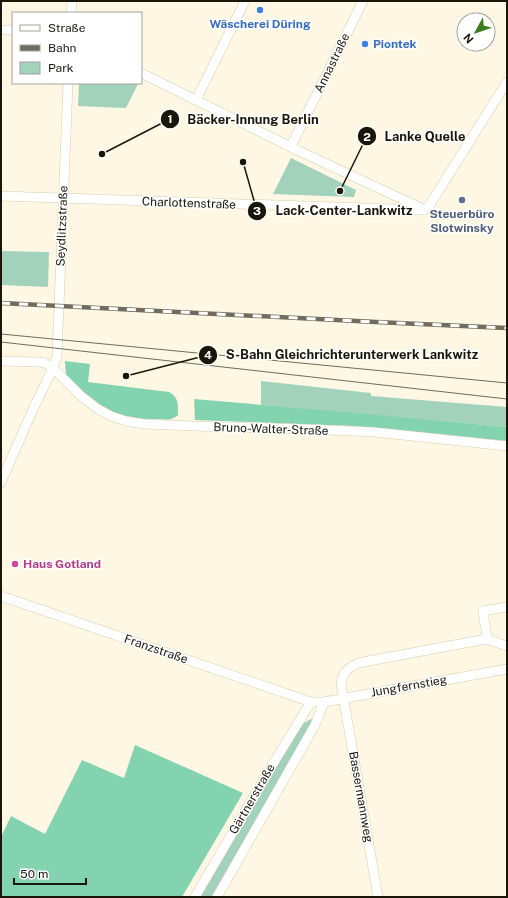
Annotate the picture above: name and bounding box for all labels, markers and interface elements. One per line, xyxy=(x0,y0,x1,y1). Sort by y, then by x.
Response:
marker: Wäscherei Düring xyxy=(255,5,265,15)
legend xyxy=(12,12,142,84)
north arrow xyxy=(456,12,496,52)
place label: Wäscherei Düring xyxy=(209,17,311,31)
text: Straße xyxy=(48,21,86,35)
street label: Annastraße xyxy=(312,31,353,95)
text: N xyxy=(461,31,476,46)
place label: Piontek xyxy=(373,37,417,51)
marker: Piontek xyxy=(360,39,370,49)
text: Bahn xyxy=(48,41,77,55)
text: Park xyxy=(48,61,74,75)
callout: Bäcker-Innung Berlin xyxy=(160,107,327,132)
text: 1 xyxy=(167,112,173,126)
text: Bäcker-Innung Berlin xyxy=(187,112,319,127)
callout: Lanke Quelle xyxy=(357,124,474,149)
text: Lanke Quelle xyxy=(385,129,465,144)
text: 2 xyxy=(363,130,371,144)
street label: Seydlitzstraße xyxy=(54,185,70,267)
street label: Charlottenstraße xyxy=(142,194,236,212)
marker: Steuerbüro Slotwinsky xyxy=(457,195,467,205)
callout: Lack-Center-Lankwitz xyxy=(247,198,420,223)
text: Lack-Center-Lankwitz xyxy=(276,203,413,218)
text: 3 xyxy=(253,204,261,218)
place label: Steuerbüro Slotwinsky xyxy=(429,207,495,235)
callout: S-Bahn Gleichrichterunterwerk Lankwitz xyxy=(198,342,486,367)
text: S-Bahn Gleichrichterunterwerk Lankwitz xyxy=(226,347,479,362)
text: 4 xyxy=(204,348,212,362)
street label: Bruno-Walter-Straße xyxy=(213,420,329,438)
place label: Haus Gotland xyxy=(23,557,101,571)
marker: Haus Gotland xyxy=(10,559,20,569)
street label: Franzstraße xyxy=(122,632,190,667)
street label: Jungfernstieg xyxy=(370,672,448,700)
street label: Bassermannweg xyxy=(346,750,376,844)
street label: Gärtnerstraße xyxy=(226,761,278,837)
scale bar xyxy=(14,860,86,886)
text: 50 m xyxy=(20,867,48,881)

